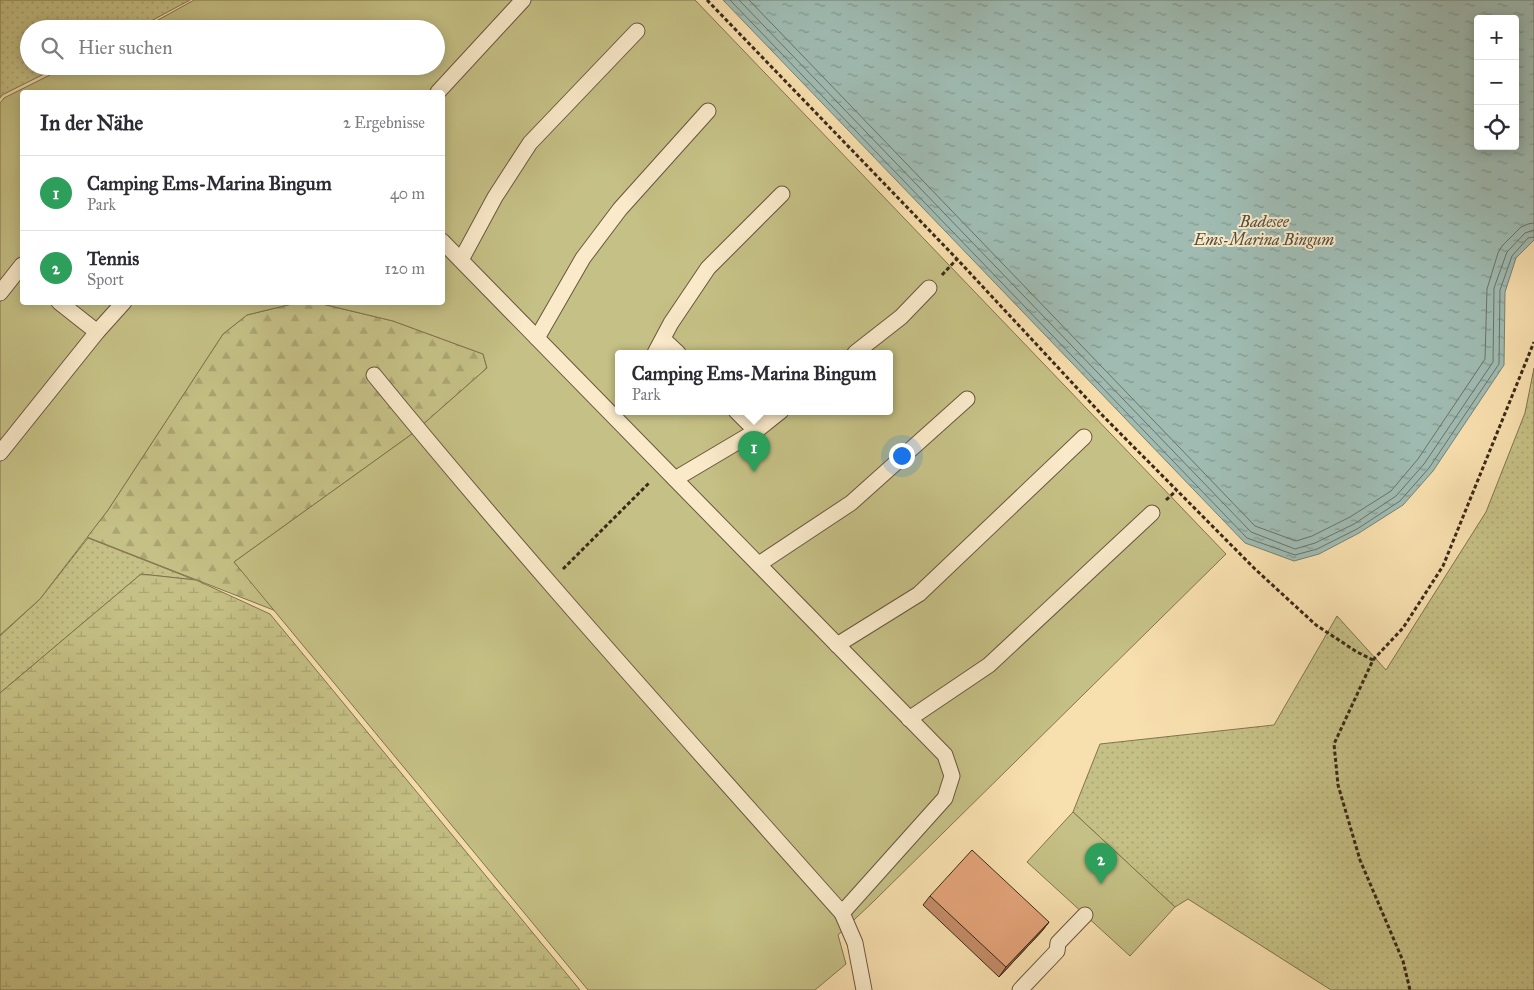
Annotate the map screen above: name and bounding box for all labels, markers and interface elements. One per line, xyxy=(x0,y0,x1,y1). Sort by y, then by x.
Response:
map controls xyxy=(1474,15,1519,150)
button: + xyxy=(1474,15,1519,60)
search box xyxy=(20,20,445,75)
icon: search xyxy=(38,34,66,62)
text: Hier suchen xyxy=(78,36,172,59)
button: − xyxy=(1474,60,1519,105)
button: locate xyxy=(1474,105,1519,150)
text: In der Nähe xyxy=(40,110,143,136)
text: 2 Ergebnisse xyxy=(343,113,425,132)
text: Camping Ems-Marina Bingum xyxy=(87,172,332,195)
text: 1 xyxy=(53,184,59,203)
text: 40 m xyxy=(390,184,425,203)
text: Park xyxy=(87,195,116,214)
water label: Badesee Ems-Marina Bingum xyxy=(1193,212,1334,249)
text: Tennis xyxy=(87,247,139,270)
text: 2 xyxy=(52,259,60,278)
text: 120 m xyxy=(385,259,425,278)
text: Sport xyxy=(87,270,124,289)
popup xyxy=(615,350,893,415)
text: Camping Ems-Marina Bingum xyxy=(632,362,876,385)
text: Park xyxy=(632,385,661,404)
pin: 1 xyxy=(738,431,770,472)
your location xyxy=(889,443,915,469)
pin: 2 xyxy=(1085,843,1117,884)

